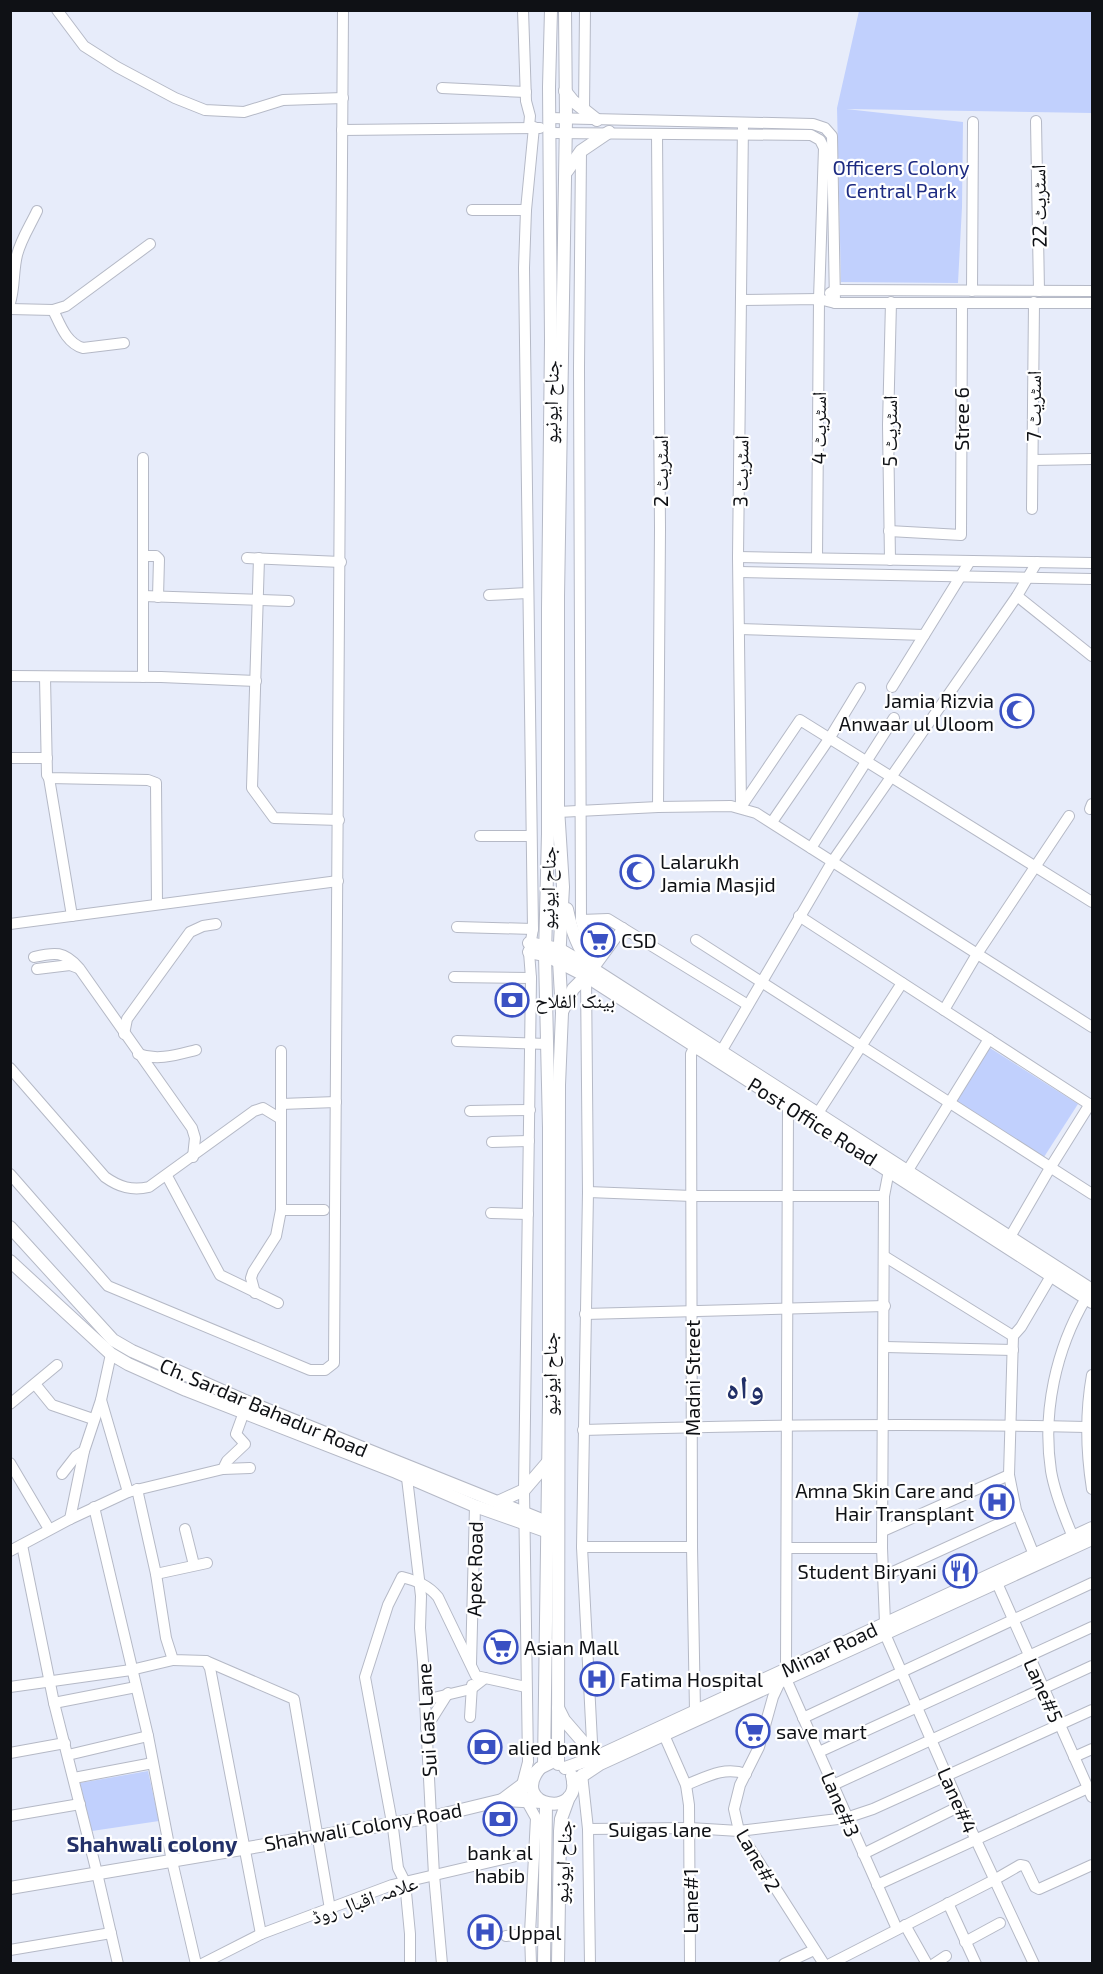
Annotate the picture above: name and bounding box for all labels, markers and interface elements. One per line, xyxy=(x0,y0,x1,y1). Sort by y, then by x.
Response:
park label: Officers Colony Central Park xyxy=(832,155,970,202)
street label: اسٹریٹ 22 xyxy=(1025,164,1051,248)
street label: جناح ایونیو xyxy=(537,360,565,444)
street label: اسٹریٹ 7 xyxy=(1021,370,1045,442)
street label: Stree 6 xyxy=(949,387,973,451)
street label: اسٹریٹ 4 xyxy=(806,391,830,465)
street label: اسٹریٹ 5 xyxy=(877,395,901,467)
street label: اسٹریٹ 2 xyxy=(648,435,672,507)
street label: اسٹریٹ 3 xyxy=(727,435,753,507)
place label: Jamia Rizvia Anwaar ul Uloom xyxy=(839,688,994,735)
mosque icon: Jamia Rizvia Anwaar ul Uloom xyxy=(999,693,1035,729)
street label: جناح ایونیو xyxy=(534,846,562,930)
place label: Lalarukh Jamia Masjid xyxy=(660,849,776,896)
mosque icon: Lalarukh Jamia Masjid xyxy=(619,854,655,890)
supermarket icon: CSD xyxy=(580,922,616,958)
place label: CSD xyxy=(621,928,657,952)
bank icon: بینک الفلاح xyxy=(494,982,530,1018)
place label: بینک الفلاح xyxy=(535,988,615,1014)
street label: Post Office Road xyxy=(744,1072,882,1170)
street label: Madni Street xyxy=(680,1319,704,1436)
street label: جناح ایونیو xyxy=(537,1332,563,1416)
street label: Ch. Sardar Bahadur Road xyxy=(156,1352,372,1462)
district label: واہ xyxy=(726,1367,764,1405)
place label: Amna Skin Care and Hair Transplant xyxy=(795,1478,974,1525)
hospital icon: Amna Skin Care and Hair Transplant xyxy=(979,1484,1015,1520)
street label: Apex Road xyxy=(461,1521,487,1617)
restaurant icon: Student Biryani xyxy=(942,1553,978,1589)
place label: Student Biryani xyxy=(798,1559,937,1583)
street label: Minar Road xyxy=(777,1616,881,1682)
supermarket icon: Asian Mall xyxy=(483,1629,519,1665)
place label: Asian Mall xyxy=(524,1635,619,1659)
street label: Lane#5 xyxy=(1019,1654,1069,1726)
hospital icon: Fatima Hospital xyxy=(579,1661,615,1697)
street label: Sui Gas Lane xyxy=(411,1663,441,1777)
place label: Fatima Hospital xyxy=(620,1667,763,1691)
supermarket icon: save mart xyxy=(735,1713,771,1749)
place label: save mart xyxy=(776,1719,867,1743)
bank icon: alied bank xyxy=(467,1729,503,1765)
place label: alied bank xyxy=(508,1735,601,1759)
street label: Lane#4 xyxy=(933,1763,983,1837)
street label: Lane#3 xyxy=(817,1768,865,1840)
street label: Shahwali Colony Road xyxy=(262,1797,464,1855)
bank icon: bank al habib xyxy=(482,1801,518,1837)
street label: Suigas lane xyxy=(608,1817,712,1841)
street label: جناح ایونیو xyxy=(548,1819,578,1905)
street label: Lane#2 xyxy=(731,1824,787,1896)
district label: Shahwali colony xyxy=(67,1830,238,1857)
place label: bank al habib xyxy=(467,1840,533,1887)
street label: Lane#1 xyxy=(678,1868,702,1934)
street label: علامہ اقبال روڈ xyxy=(308,1870,421,1929)
hospital icon: Uppal xyxy=(467,1914,503,1950)
place label: Uppal xyxy=(508,1920,562,1944)

